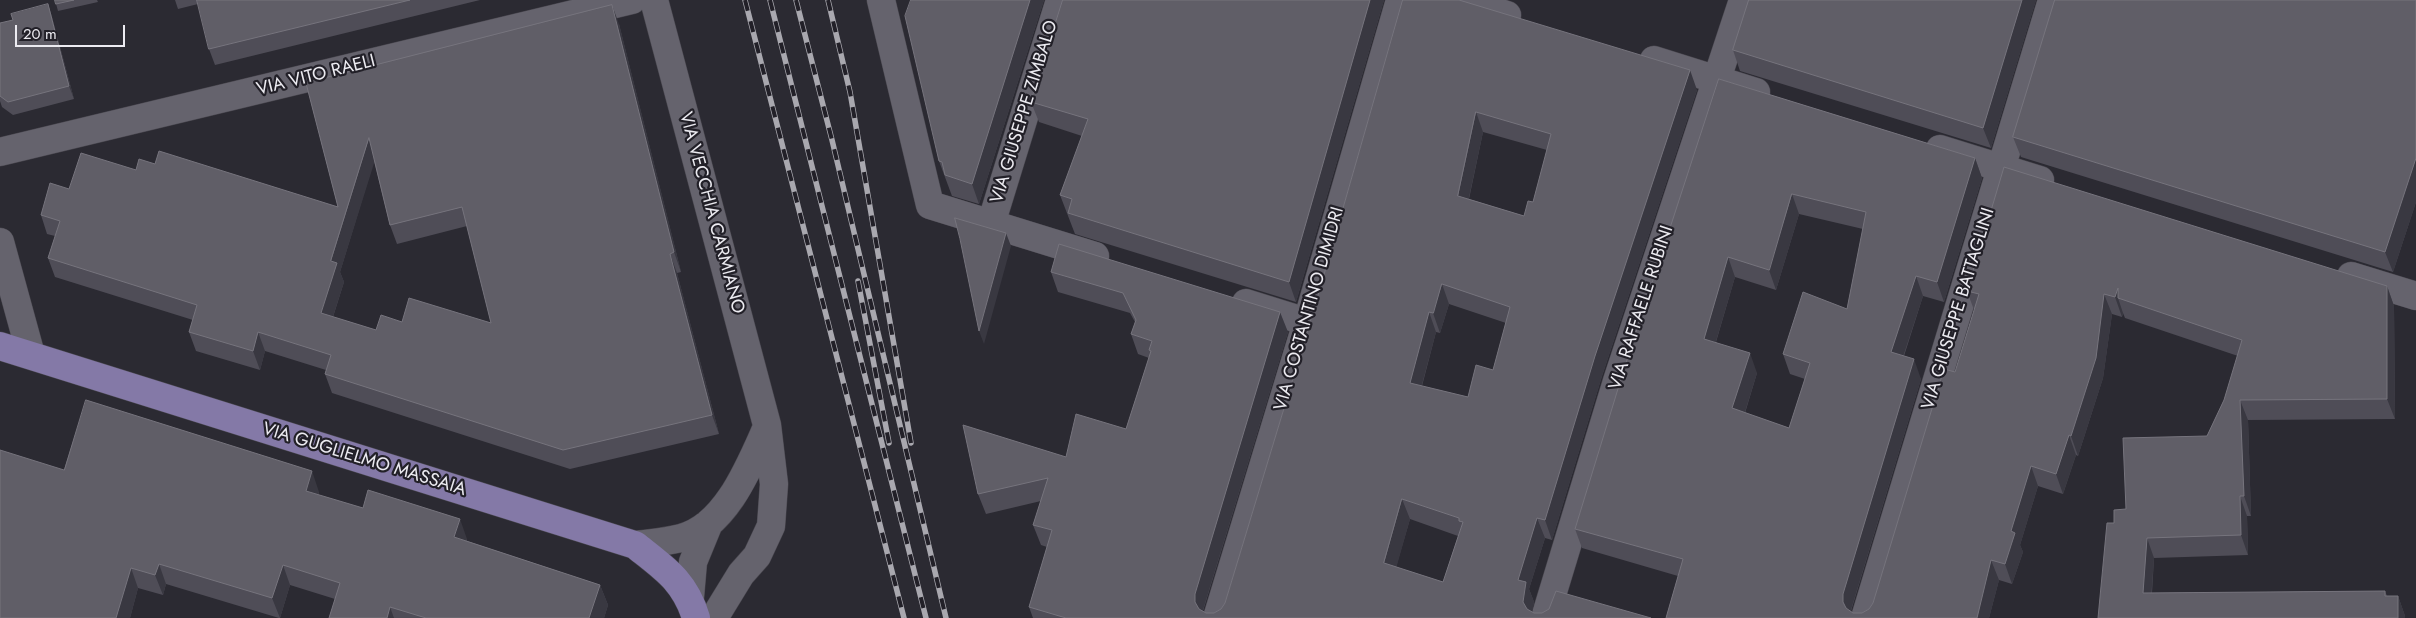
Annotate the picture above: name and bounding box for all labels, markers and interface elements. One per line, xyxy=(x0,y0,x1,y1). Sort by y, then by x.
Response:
scale bar xyxy=(18,15,128,47)
street label: VIA GIUSEPPE ZIMBALO xyxy=(987,18,1063,206)
text: 20 m xyxy=(23,23,57,45)
street label: VIA VITO RAELI xyxy=(255,51,377,101)
street label: VIA VECCHIA CARMIANO xyxy=(674,110,748,316)
street label: VIA COSTANTINO DIMIDRI xyxy=(1271,205,1349,413)
street label: VIA GIUSEPPE BATTAGLINI xyxy=(1918,205,2000,413)
street label: VIA RAFFAELE RUBINI xyxy=(1605,223,1679,393)
street label: VIA GUGLIELMO MASSAIA xyxy=(260,419,468,501)

